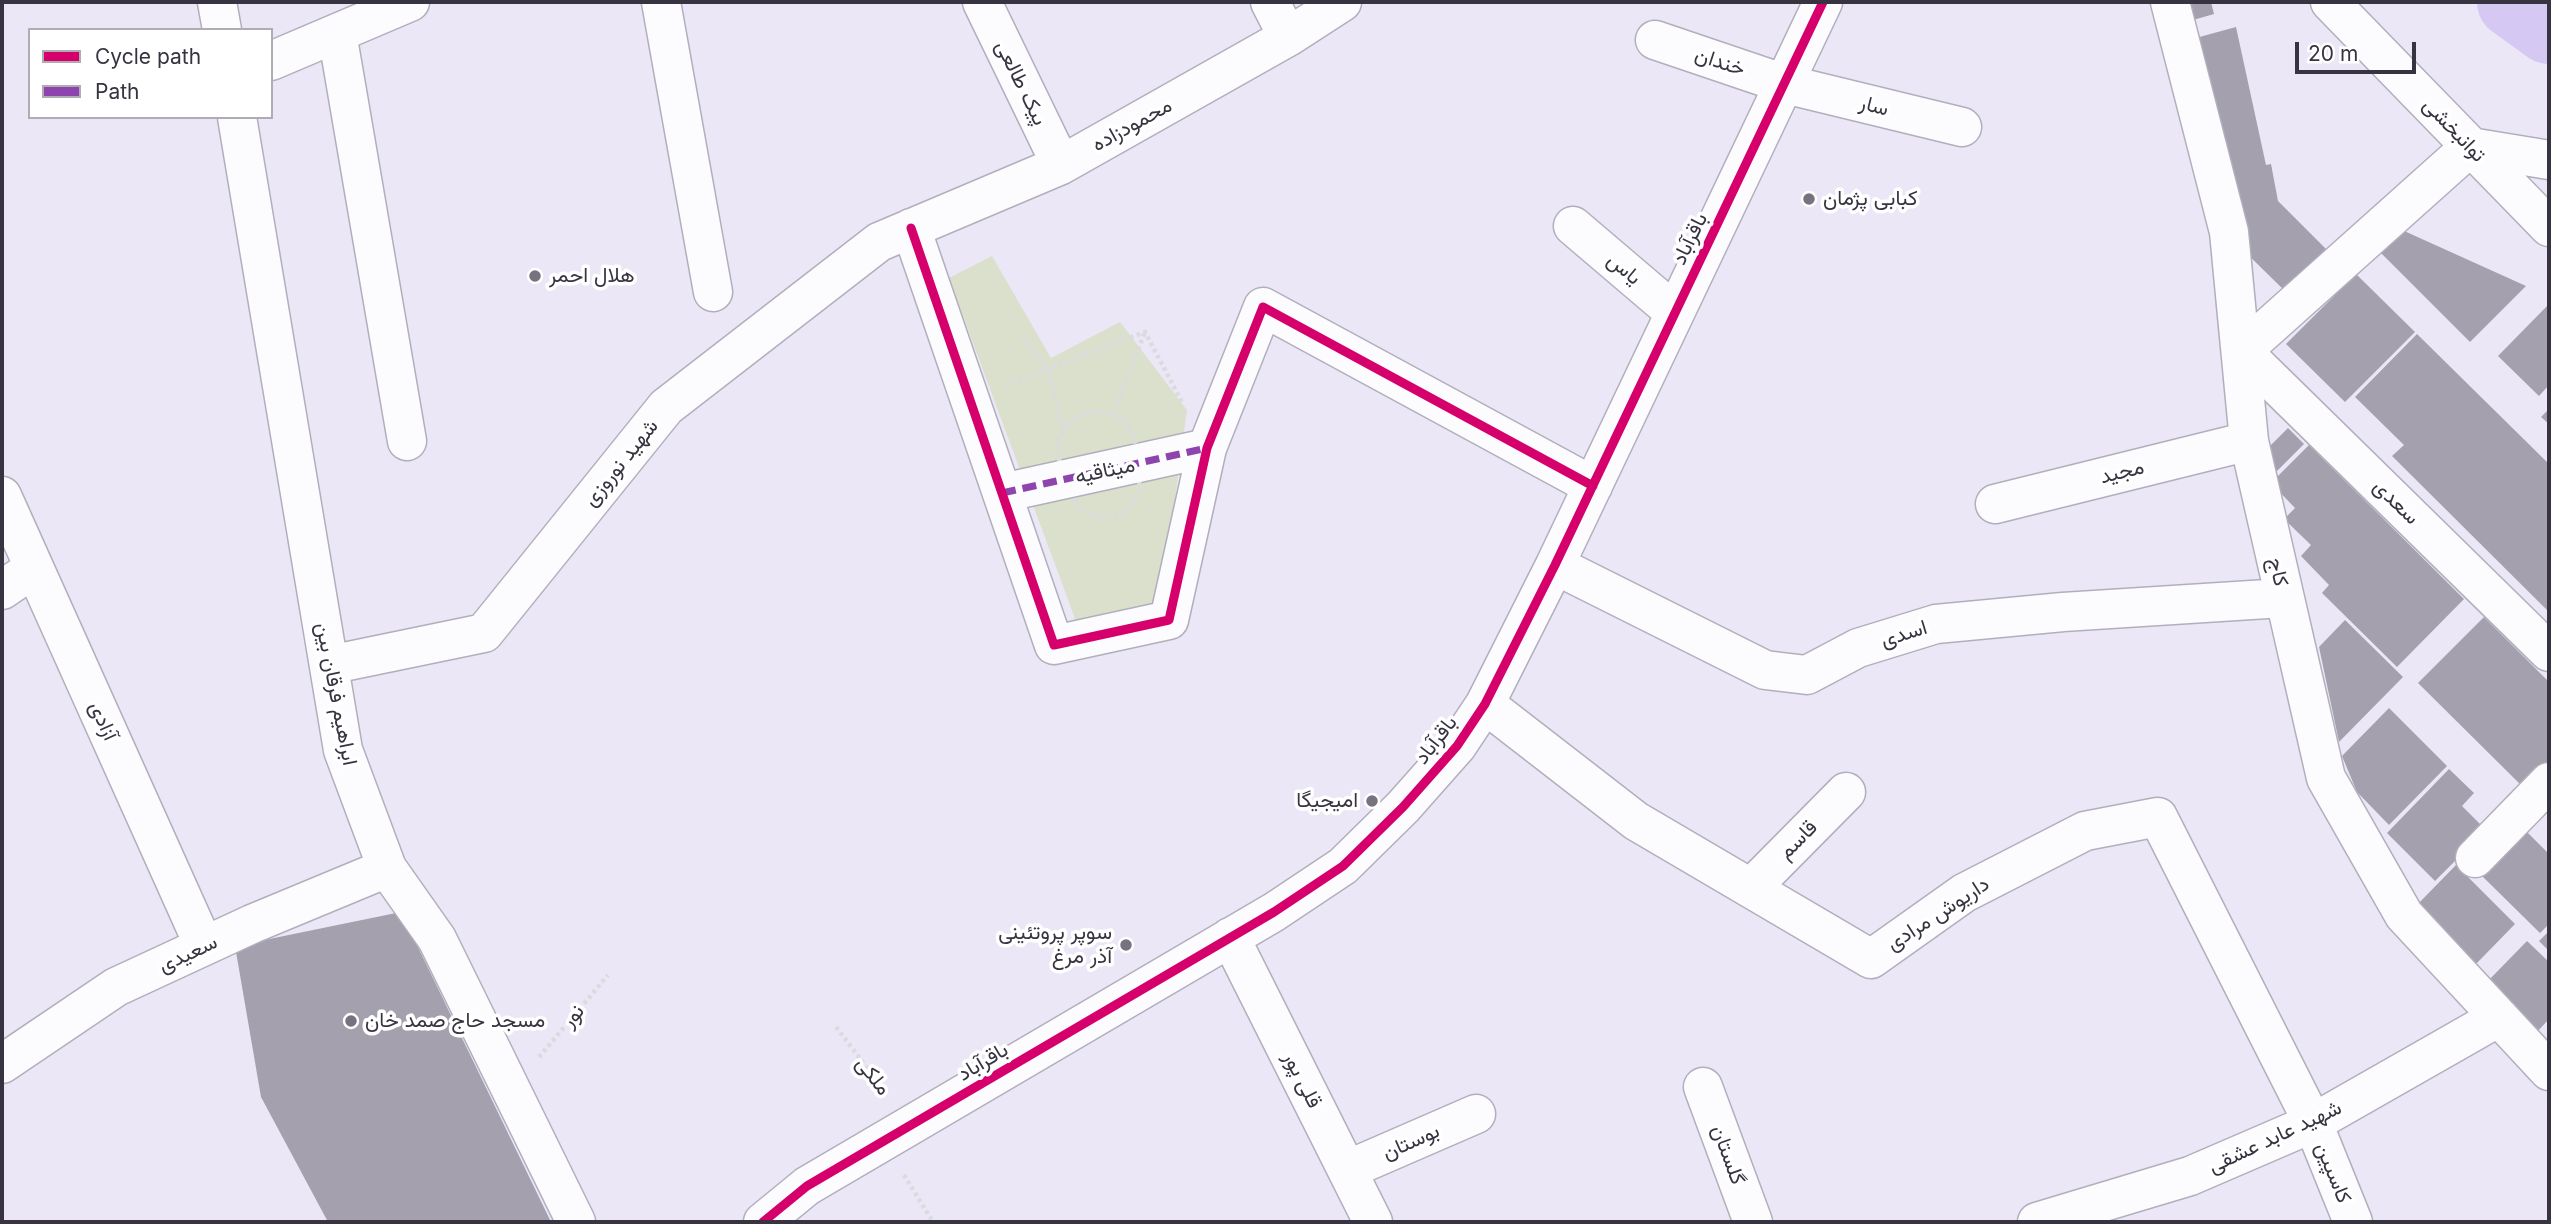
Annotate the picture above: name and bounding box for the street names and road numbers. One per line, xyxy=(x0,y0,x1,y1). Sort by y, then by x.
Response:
street label: پیک طالعی xyxy=(990,36,1052,130)
street label: خندان xyxy=(1692,42,1748,82)
street label: سار xyxy=(1857,90,1891,122)
street label: محمودزاده xyxy=(1088,93,1176,157)
street label: توانبخشی xyxy=(2417,93,2491,167)
street label: باقرآباد xyxy=(1667,209,1713,269)
street label: یاس xyxy=(1602,248,1646,290)
street label: شهید نوروزی xyxy=(578,414,664,512)
street label: میثاقیه xyxy=(1073,452,1137,490)
street label: مجید xyxy=(2097,454,2147,490)
street label: سعدی xyxy=(2368,474,2424,530)
street label: کاج xyxy=(2263,555,2293,589)
street label: اسدی xyxy=(1878,615,1930,653)
street label: ابراهیم فرقان بین xyxy=(310,620,362,768)
street label: آزادی xyxy=(83,697,123,745)
street label: باقرآباد xyxy=(1409,711,1463,769)
street label: قاسم xyxy=(1773,815,1823,865)
street label: داریوش مرادی xyxy=(1882,871,1994,957)
street label: سعیدی xyxy=(154,929,222,979)
street label: نور xyxy=(556,999,590,1033)
street label: باقرآباد xyxy=(953,1037,1013,1087)
street label: قلی پور xyxy=(1277,1048,1327,1112)
street label: ملکی xyxy=(850,1052,896,1100)
street label: شهید عابد عشقی xyxy=(2204,1095,2346,1179)
street label: بوستان xyxy=(1379,1118,1443,1166)
street label: گلستان xyxy=(1706,1122,1750,1188)
street label: کاسپین xyxy=(2309,1139,2357,1207)

